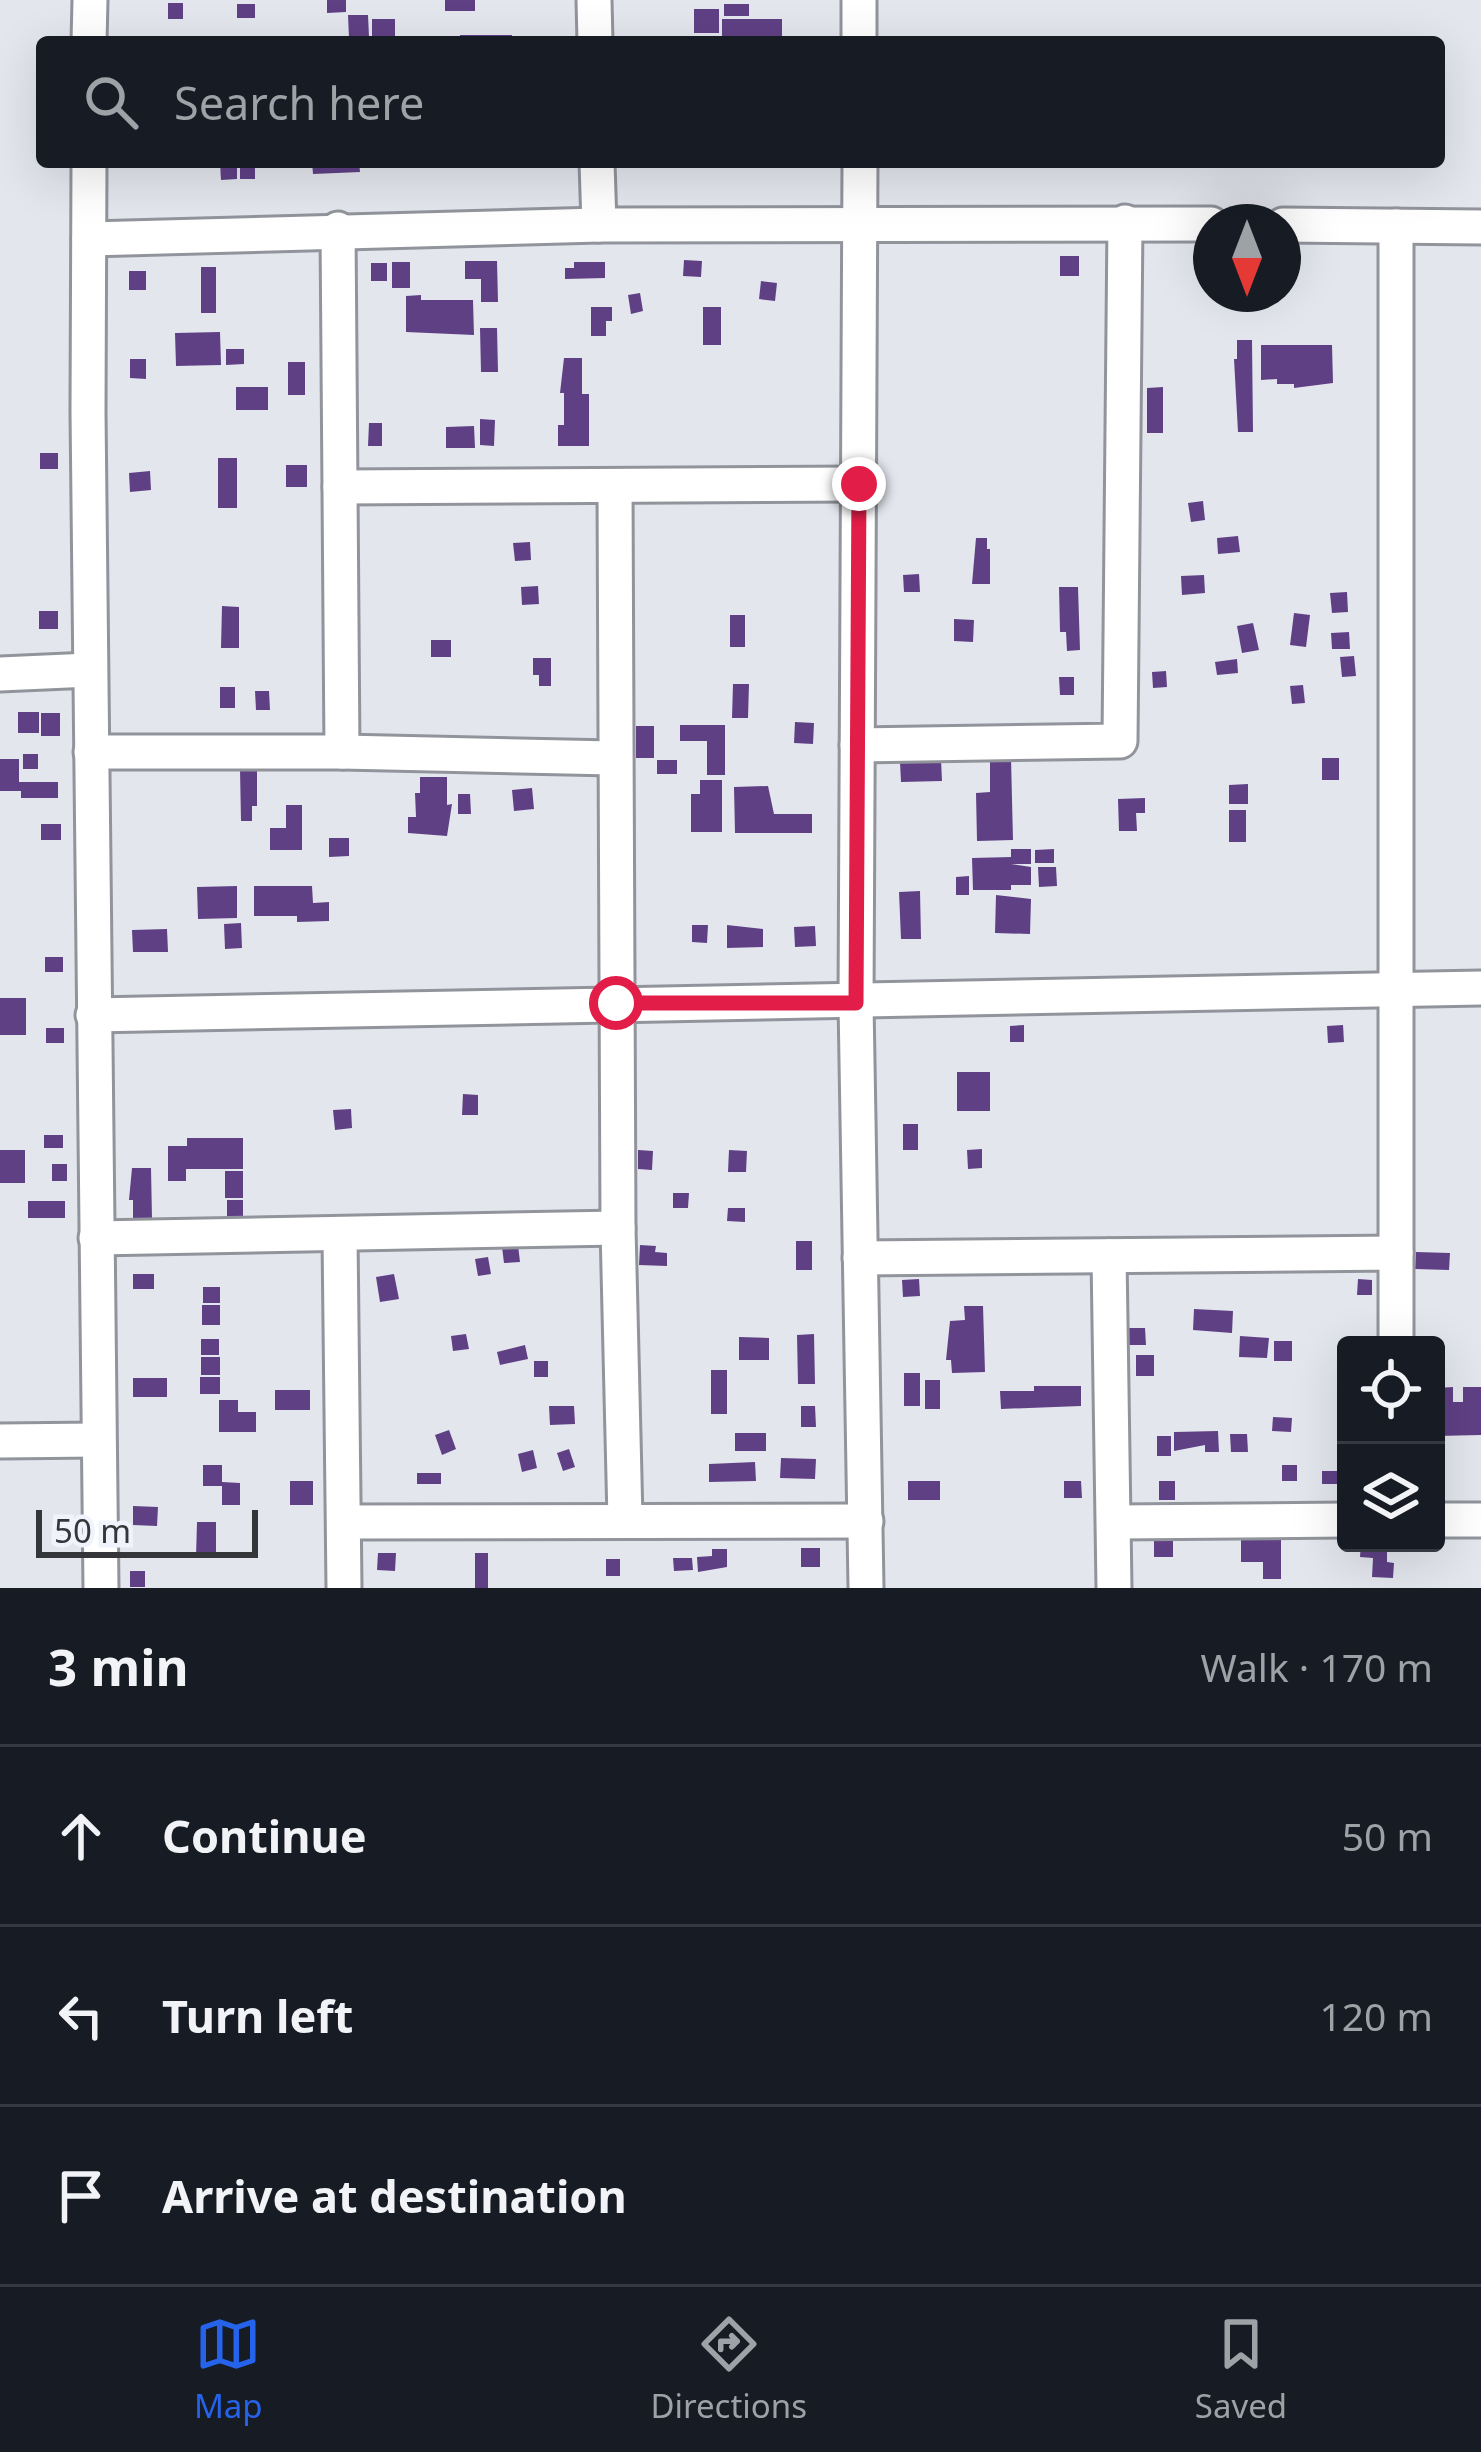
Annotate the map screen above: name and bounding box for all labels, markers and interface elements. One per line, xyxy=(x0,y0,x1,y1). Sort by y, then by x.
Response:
search box xyxy=(36,36,1445,168)
icon: search xyxy=(78,69,144,135)
text: Search here xyxy=(174,72,424,133)
north arrow xyxy=(1193,204,1301,312)
route end xyxy=(832,457,886,511)
route start xyxy=(589,976,643,1030)
map controls xyxy=(1337,1336,1445,1552)
button: locate xyxy=(1337,1336,1445,1444)
button: layers xyxy=(1337,1444,1445,1552)
scale bar xyxy=(36,1504,258,1557)
text: 50 m xyxy=(54,1508,131,1553)
text: 3 min xyxy=(48,1631,189,1701)
text: Walk · 170 m xyxy=(1200,1640,1433,1693)
icon: ahead xyxy=(48,1803,114,1869)
text: Continue xyxy=(162,1805,367,1866)
text: 50 m xyxy=(1342,1809,1433,1862)
icon: left xyxy=(48,1983,114,2049)
text: Turn left xyxy=(162,1985,353,2046)
text: 120 m xyxy=(1319,1989,1433,2042)
icon: arrive xyxy=(48,2163,114,2229)
text: Arrive at destination xyxy=(162,2165,627,2226)
tab: Map xyxy=(194,2311,263,2428)
tab: Directions xyxy=(650,2311,807,2428)
tab: Saved xyxy=(1195,2311,1287,2428)

